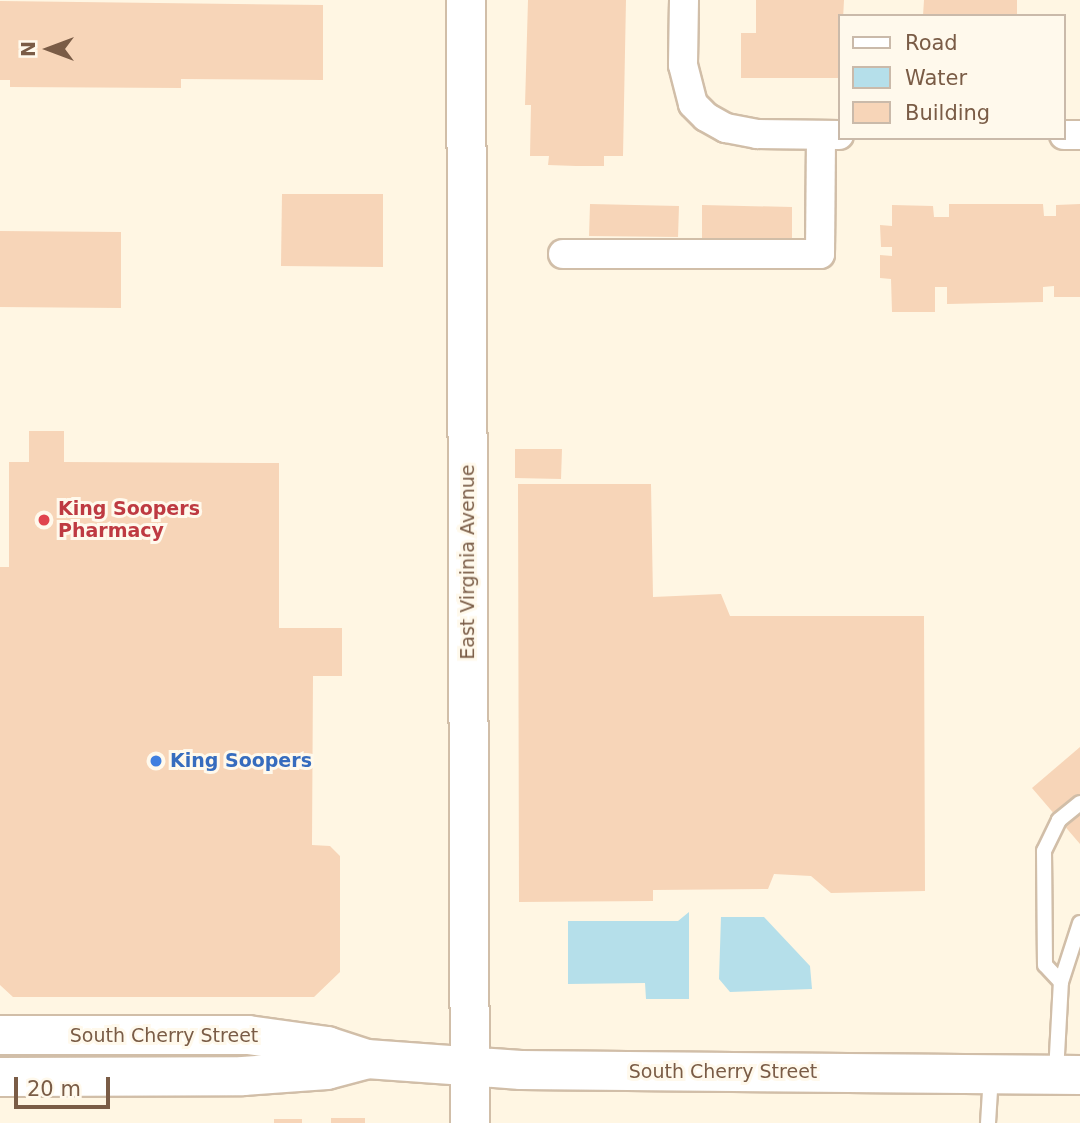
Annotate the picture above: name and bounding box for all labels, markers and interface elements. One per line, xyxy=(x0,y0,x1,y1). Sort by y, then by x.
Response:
north arrow xyxy=(14,14,84,84)
legend xyxy=(838,14,1066,140)
text: Road xyxy=(905,31,958,55)
text: N xyxy=(17,41,39,57)
text: Water xyxy=(905,66,967,90)
text: Building xyxy=(905,101,990,125)
street label: East Virginia Avenue xyxy=(457,464,479,660)
place label: King Soopers Pharmacy xyxy=(58,498,200,542)
marker: King Soopers Pharmacy xyxy=(36,512,52,528)
place label: King Soopers xyxy=(170,750,312,772)
marker: King Soopers xyxy=(148,753,164,769)
street label: South Cherry Street xyxy=(70,1025,258,1047)
street label: South Cherry Street xyxy=(629,1061,817,1083)
scale bar xyxy=(18,1064,114,1108)
text: 20 m xyxy=(27,1077,81,1101)

